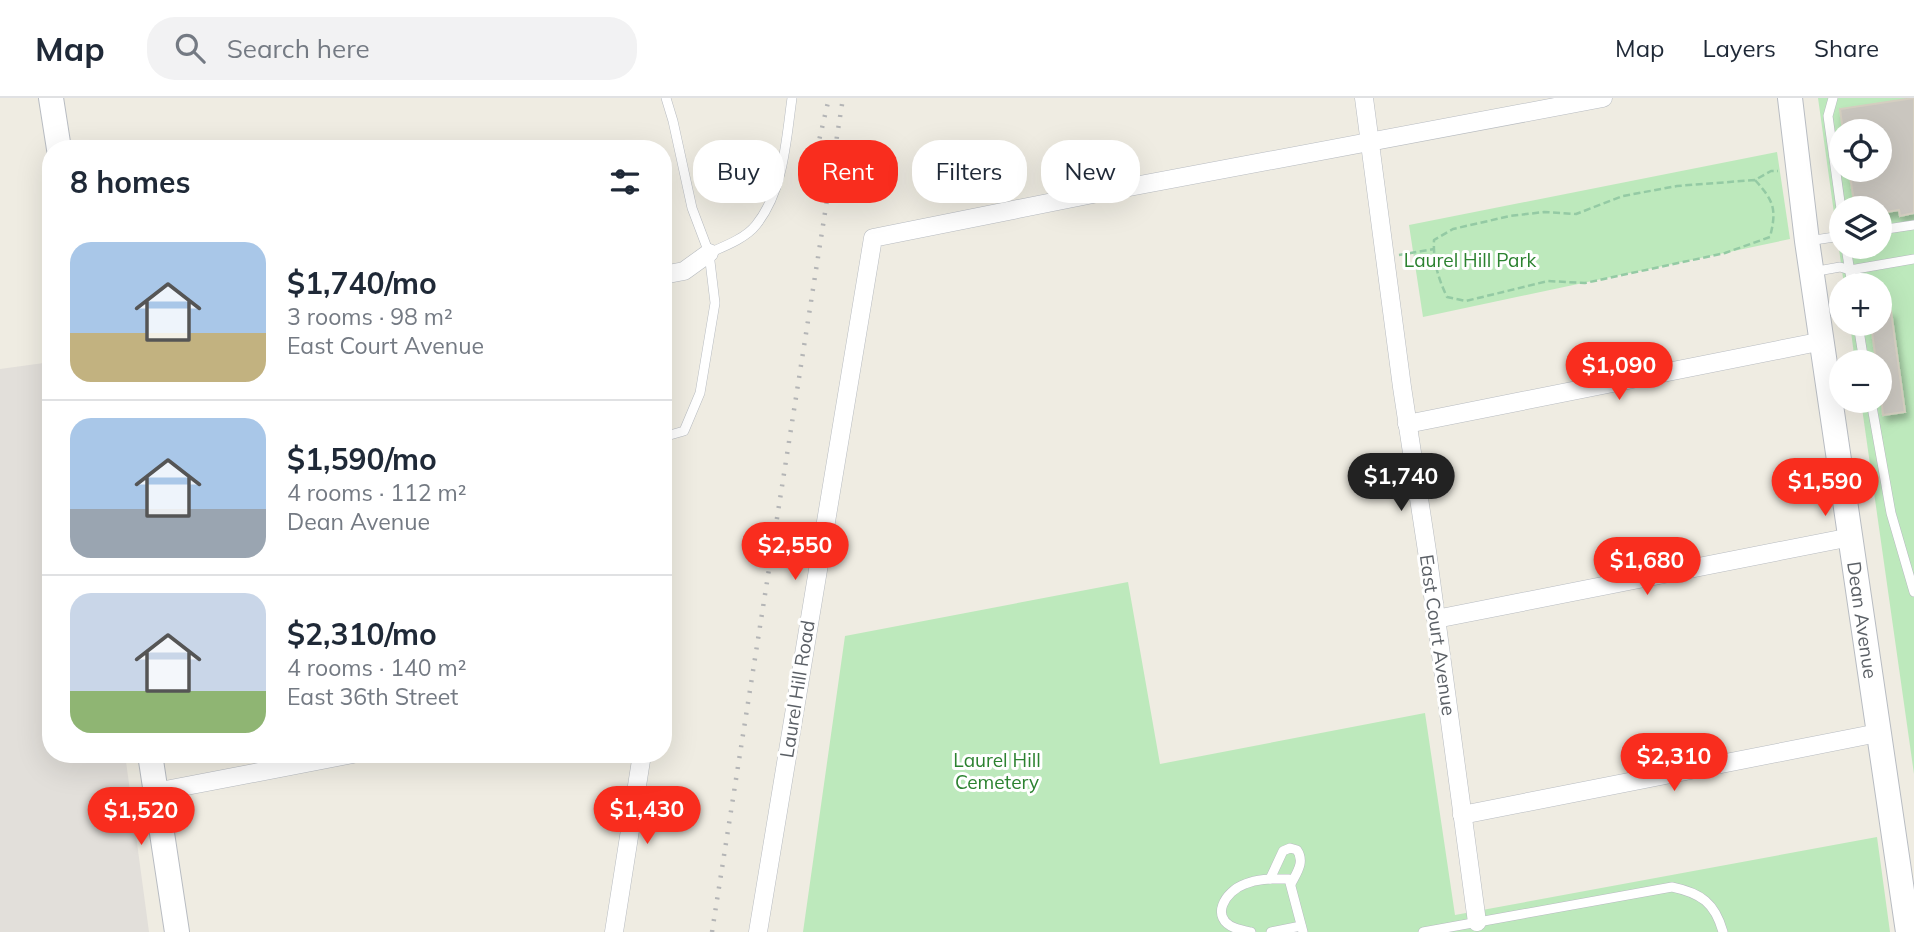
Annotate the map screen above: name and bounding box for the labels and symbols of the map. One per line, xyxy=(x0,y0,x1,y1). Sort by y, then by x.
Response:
park label: Laurel Hill Park xyxy=(1404,248,1536,272)
pin: $1,090 xyxy=(1562,342,1676,402)
pin: $1,740 xyxy=(1344,454,1458,513)
pin: $1,590 xyxy=(1768,458,1882,518)
pin: $2,550 xyxy=(738,522,852,582)
pin: $1,680 xyxy=(1590,538,1704,597)
street label: East Court Avenue xyxy=(1415,553,1461,717)
street label: Dean Avenue xyxy=(1842,560,1883,680)
street label: Laurel Hill Road xyxy=(774,618,820,760)
pin: $2,310 xyxy=(1617,734,1731,793)
park label: Laurel Hill Cemetery xyxy=(953,748,1041,794)
pin: $1,430 xyxy=(590,786,704,846)
pin: $1,520 xyxy=(84,788,198,847)

